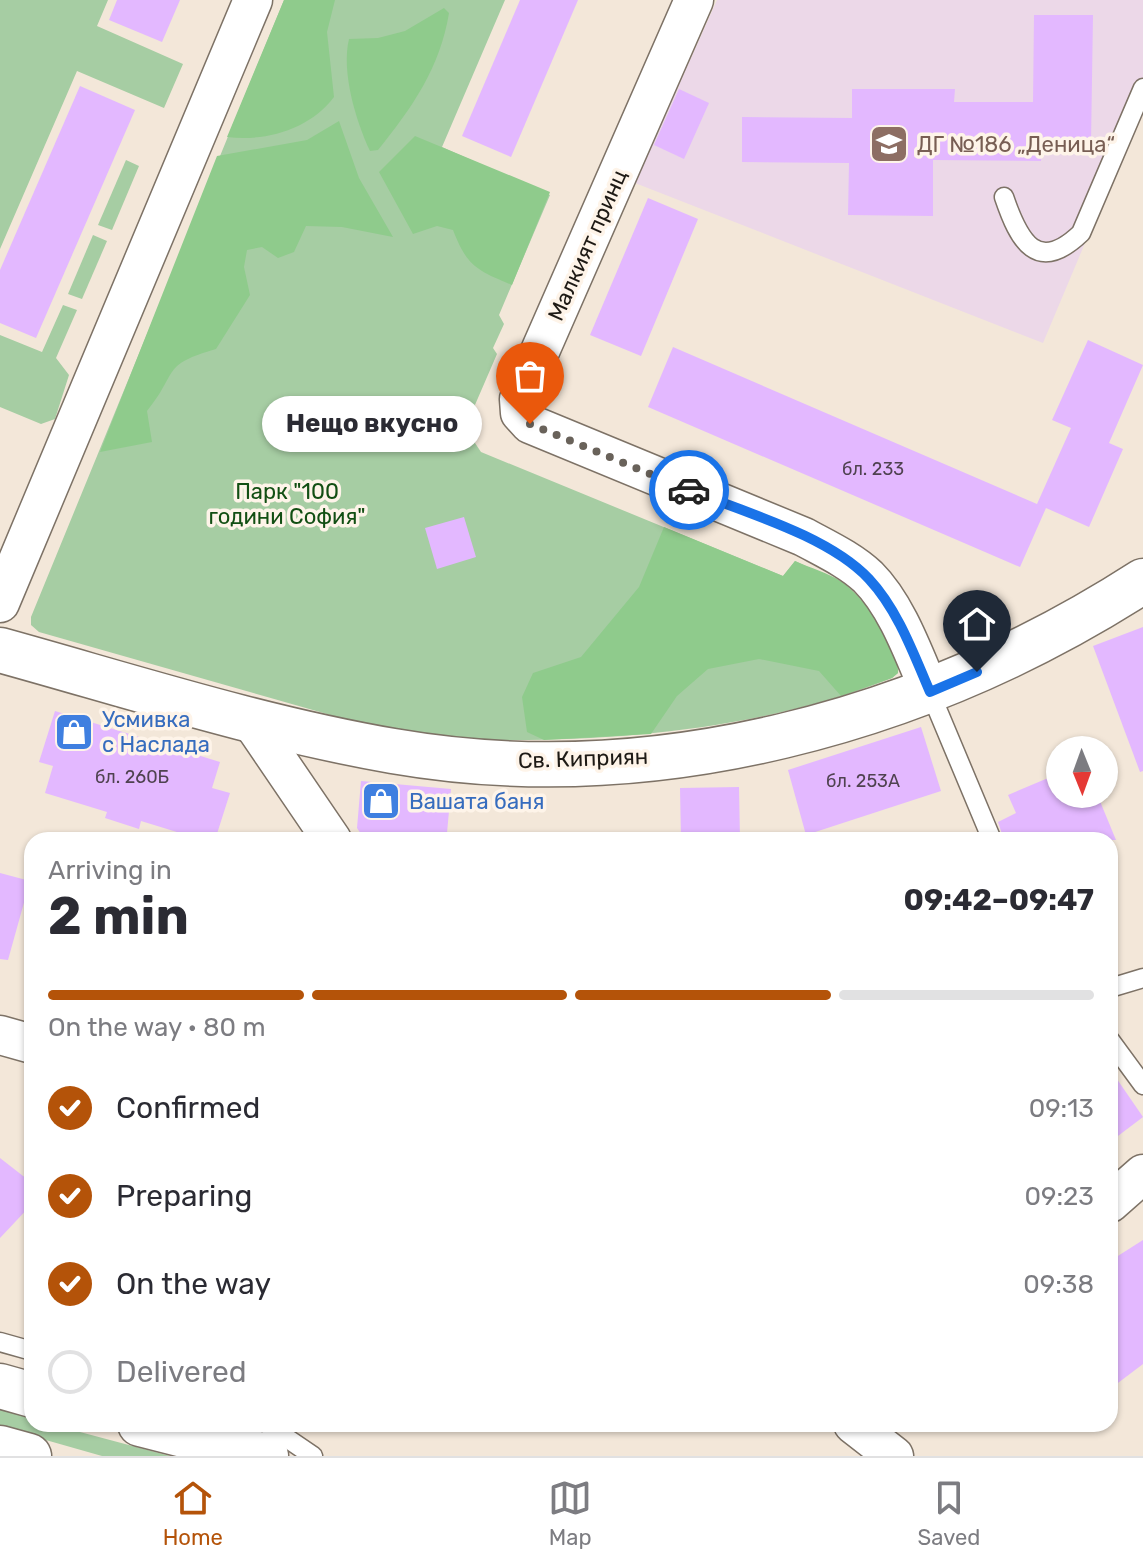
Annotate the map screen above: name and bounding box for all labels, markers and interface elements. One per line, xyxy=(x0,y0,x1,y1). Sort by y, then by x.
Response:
school or university icon: ДГ №186 „Деница“ xyxy=(868,123,910,165)
place label: ДГ №186 „Деница“ xyxy=(917,131,1115,158)
street label: Малкият принц xyxy=(542,165,633,325)
pin xyxy=(496,342,564,424)
icon: bag xyxy=(508,354,552,398)
callout: Нещо вкусно xyxy=(262,396,482,452)
text: Нещо вкусно xyxy=(286,408,458,439)
courier xyxy=(649,450,729,530)
house number: бл. 233 xyxy=(842,458,904,480)
icon: car xyxy=(667,468,711,512)
park label: Парк "100 години София" xyxy=(208,478,366,530)
pin xyxy=(943,590,1011,672)
icon: home xyxy=(955,602,999,646)
place label: Усмивка с Наслада xyxy=(102,706,210,758)
shop icon: Усмивка с Наслада xyxy=(53,711,95,753)
north arrow xyxy=(1046,736,1118,808)
map controls xyxy=(1046,736,1118,808)
street label: Св. Киприян xyxy=(517,743,649,774)
house number: бл. 260Б xyxy=(95,766,169,788)
house number: бл. 253А xyxy=(826,770,900,792)
shop icon: Вашата баня xyxy=(360,780,402,822)
place label: Вашата баня xyxy=(409,788,544,815)
text: Arriving in xyxy=(48,855,172,886)
text: 09:42–09:47 xyxy=(904,882,1094,918)
text: 2 min xyxy=(48,885,189,947)
text: On the way · 80 m xyxy=(48,1012,266,1043)
icon: check xyxy=(48,1086,92,1130)
text: Confirmed xyxy=(116,1090,260,1126)
text: 09:13 xyxy=(1029,1093,1094,1124)
icon: check xyxy=(48,1174,92,1218)
text: Preparing xyxy=(116,1178,252,1214)
text: 09:23 xyxy=(1025,1181,1094,1212)
icon: check xyxy=(48,1262,92,1306)
text: On the way xyxy=(116,1266,271,1302)
text: 09:38 xyxy=(1023,1269,1094,1300)
text: Delivered xyxy=(116,1354,247,1390)
tab: Home xyxy=(163,1476,223,1551)
tab: Map xyxy=(548,1476,592,1551)
tab: Saved xyxy=(918,1476,980,1551)

